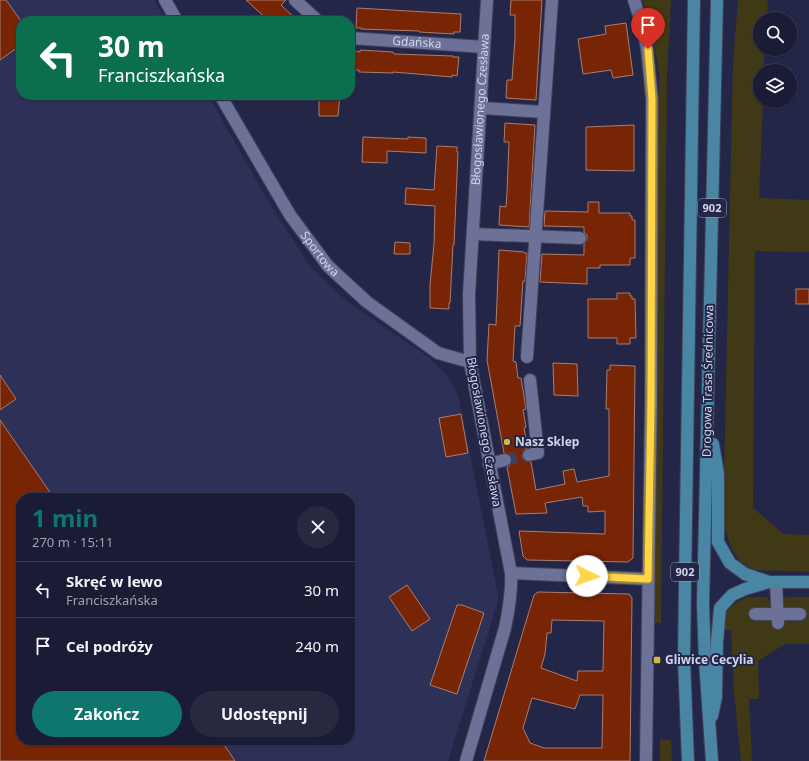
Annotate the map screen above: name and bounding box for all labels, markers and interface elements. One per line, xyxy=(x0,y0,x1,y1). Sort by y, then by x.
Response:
pin xyxy=(631,8,665,49)
map controls xyxy=(753,12,797,108)
button: search xyxy=(753,12,797,56)
icon: arrive xyxy=(637,14,659,36)
text: 30 m xyxy=(98,27,165,65)
icon: left xyxy=(32,32,84,84)
street label: Gdańska xyxy=(392,32,442,52)
street label: Błogosławionego Czesława xyxy=(467,33,493,186)
text: Franciszkańska xyxy=(98,63,225,87)
button: layers xyxy=(753,64,797,108)
road number: 902 xyxy=(698,199,726,217)
street label: Sportowa xyxy=(297,227,343,280)
street label: Drogowa Trasa Średnicowa xyxy=(698,305,717,457)
street label: Błogosławionego Czesława xyxy=(463,356,506,508)
place label: Nasz Sklep xyxy=(515,433,580,450)
marker: Nasz Sklep xyxy=(502,437,512,447)
text: 1 min xyxy=(32,501,98,534)
button: close xyxy=(297,506,339,548)
text: 270 m · 15:11 xyxy=(32,533,113,551)
position arrow xyxy=(566,555,608,597)
road number: 902 xyxy=(671,563,699,581)
text: Skręć w lewo xyxy=(66,571,163,591)
icon: left xyxy=(32,579,54,601)
text: 30 m xyxy=(304,580,339,600)
text: Franciszkańska xyxy=(66,591,158,609)
icon: arrive xyxy=(32,635,54,657)
text: Cel podróży xyxy=(66,636,153,656)
text: 240 m xyxy=(295,636,339,656)
place label: Gliwice Cecylia xyxy=(665,651,753,668)
marker: Gliwice Cecylia xyxy=(652,655,662,665)
button: Zakończ xyxy=(32,691,182,737)
button: Udostępnij xyxy=(190,691,339,737)

